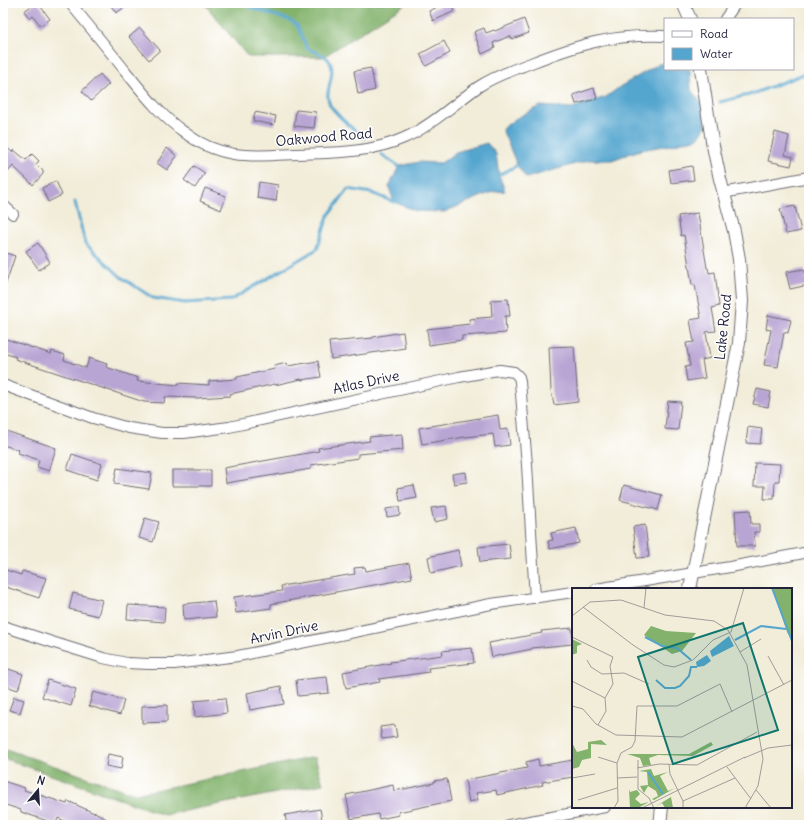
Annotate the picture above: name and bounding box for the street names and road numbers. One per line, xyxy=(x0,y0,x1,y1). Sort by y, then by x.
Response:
street label: Oakwood Road xyxy=(275,124,373,150)
street label: Lake Road xyxy=(711,293,735,361)
street label: Atlas Drive xyxy=(331,366,401,398)
street label: Arvin Drive xyxy=(248,616,320,648)

